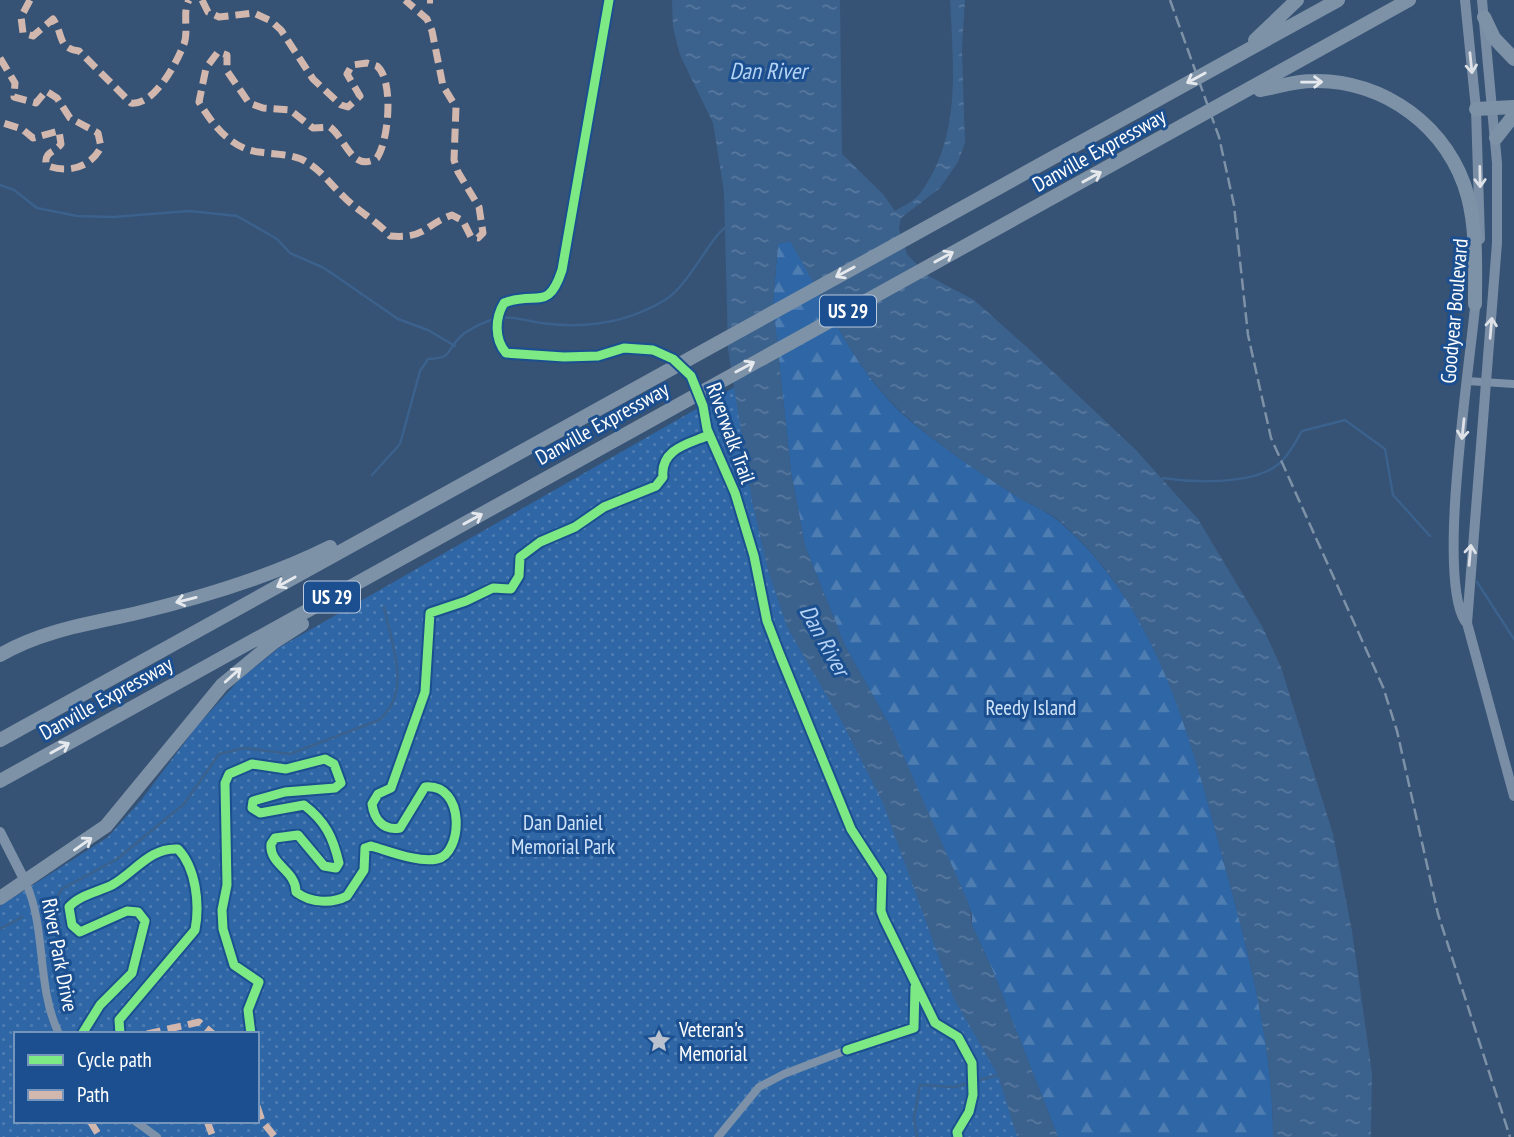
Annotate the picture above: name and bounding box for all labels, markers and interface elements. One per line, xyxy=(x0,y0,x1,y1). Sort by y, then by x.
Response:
one-way arrow xyxy=(1465,52,1478,74)
water label: Dan River xyxy=(729,56,810,85)
one-way arrow xyxy=(1186,72,1207,85)
one-way arrow xyxy=(1301,75,1324,89)
street label: Danville Expressway xyxy=(1028,102,1171,198)
one-way arrow xyxy=(1473,166,1487,189)
one-way arrow xyxy=(1082,170,1102,184)
street label: Goodyear Boulevard xyxy=(1434,237,1474,385)
one-way arrow xyxy=(934,250,954,264)
one-way arrow xyxy=(835,266,856,279)
road number: US 29 xyxy=(820,296,876,326)
one-way arrow xyxy=(1484,317,1497,340)
one-way arrow xyxy=(734,360,755,373)
street label: Danville Expressway xyxy=(531,375,674,471)
street label: Riverwalk Trail xyxy=(700,379,762,487)
one-way arrow xyxy=(1456,417,1469,439)
one-way arrow xyxy=(462,512,483,526)
one-way arrow xyxy=(1464,544,1477,566)
one-way arrow xyxy=(276,576,297,589)
road number: US 29 xyxy=(304,582,360,612)
one-way arrow xyxy=(175,594,198,607)
water label: Dan River xyxy=(794,599,858,684)
street label: Danville Expressway xyxy=(35,650,178,746)
one-way arrow xyxy=(224,667,242,683)
park label: Reedy Island xyxy=(986,694,1076,721)
one-way arrow xyxy=(49,741,69,755)
park label: Dan Daniel Memorial Park xyxy=(511,809,615,860)
one-way arrow xyxy=(73,837,92,851)
street label: River Park Drive xyxy=(36,896,84,1014)
place label: Veteran's Memorial xyxy=(678,1016,748,1067)
place icon: Veteran's Memorial xyxy=(645,1027,673,1055)
legend xyxy=(14,1032,259,1123)
text: Cycle path xyxy=(77,1046,152,1073)
text: Path xyxy=(77,1081,109,1108)

